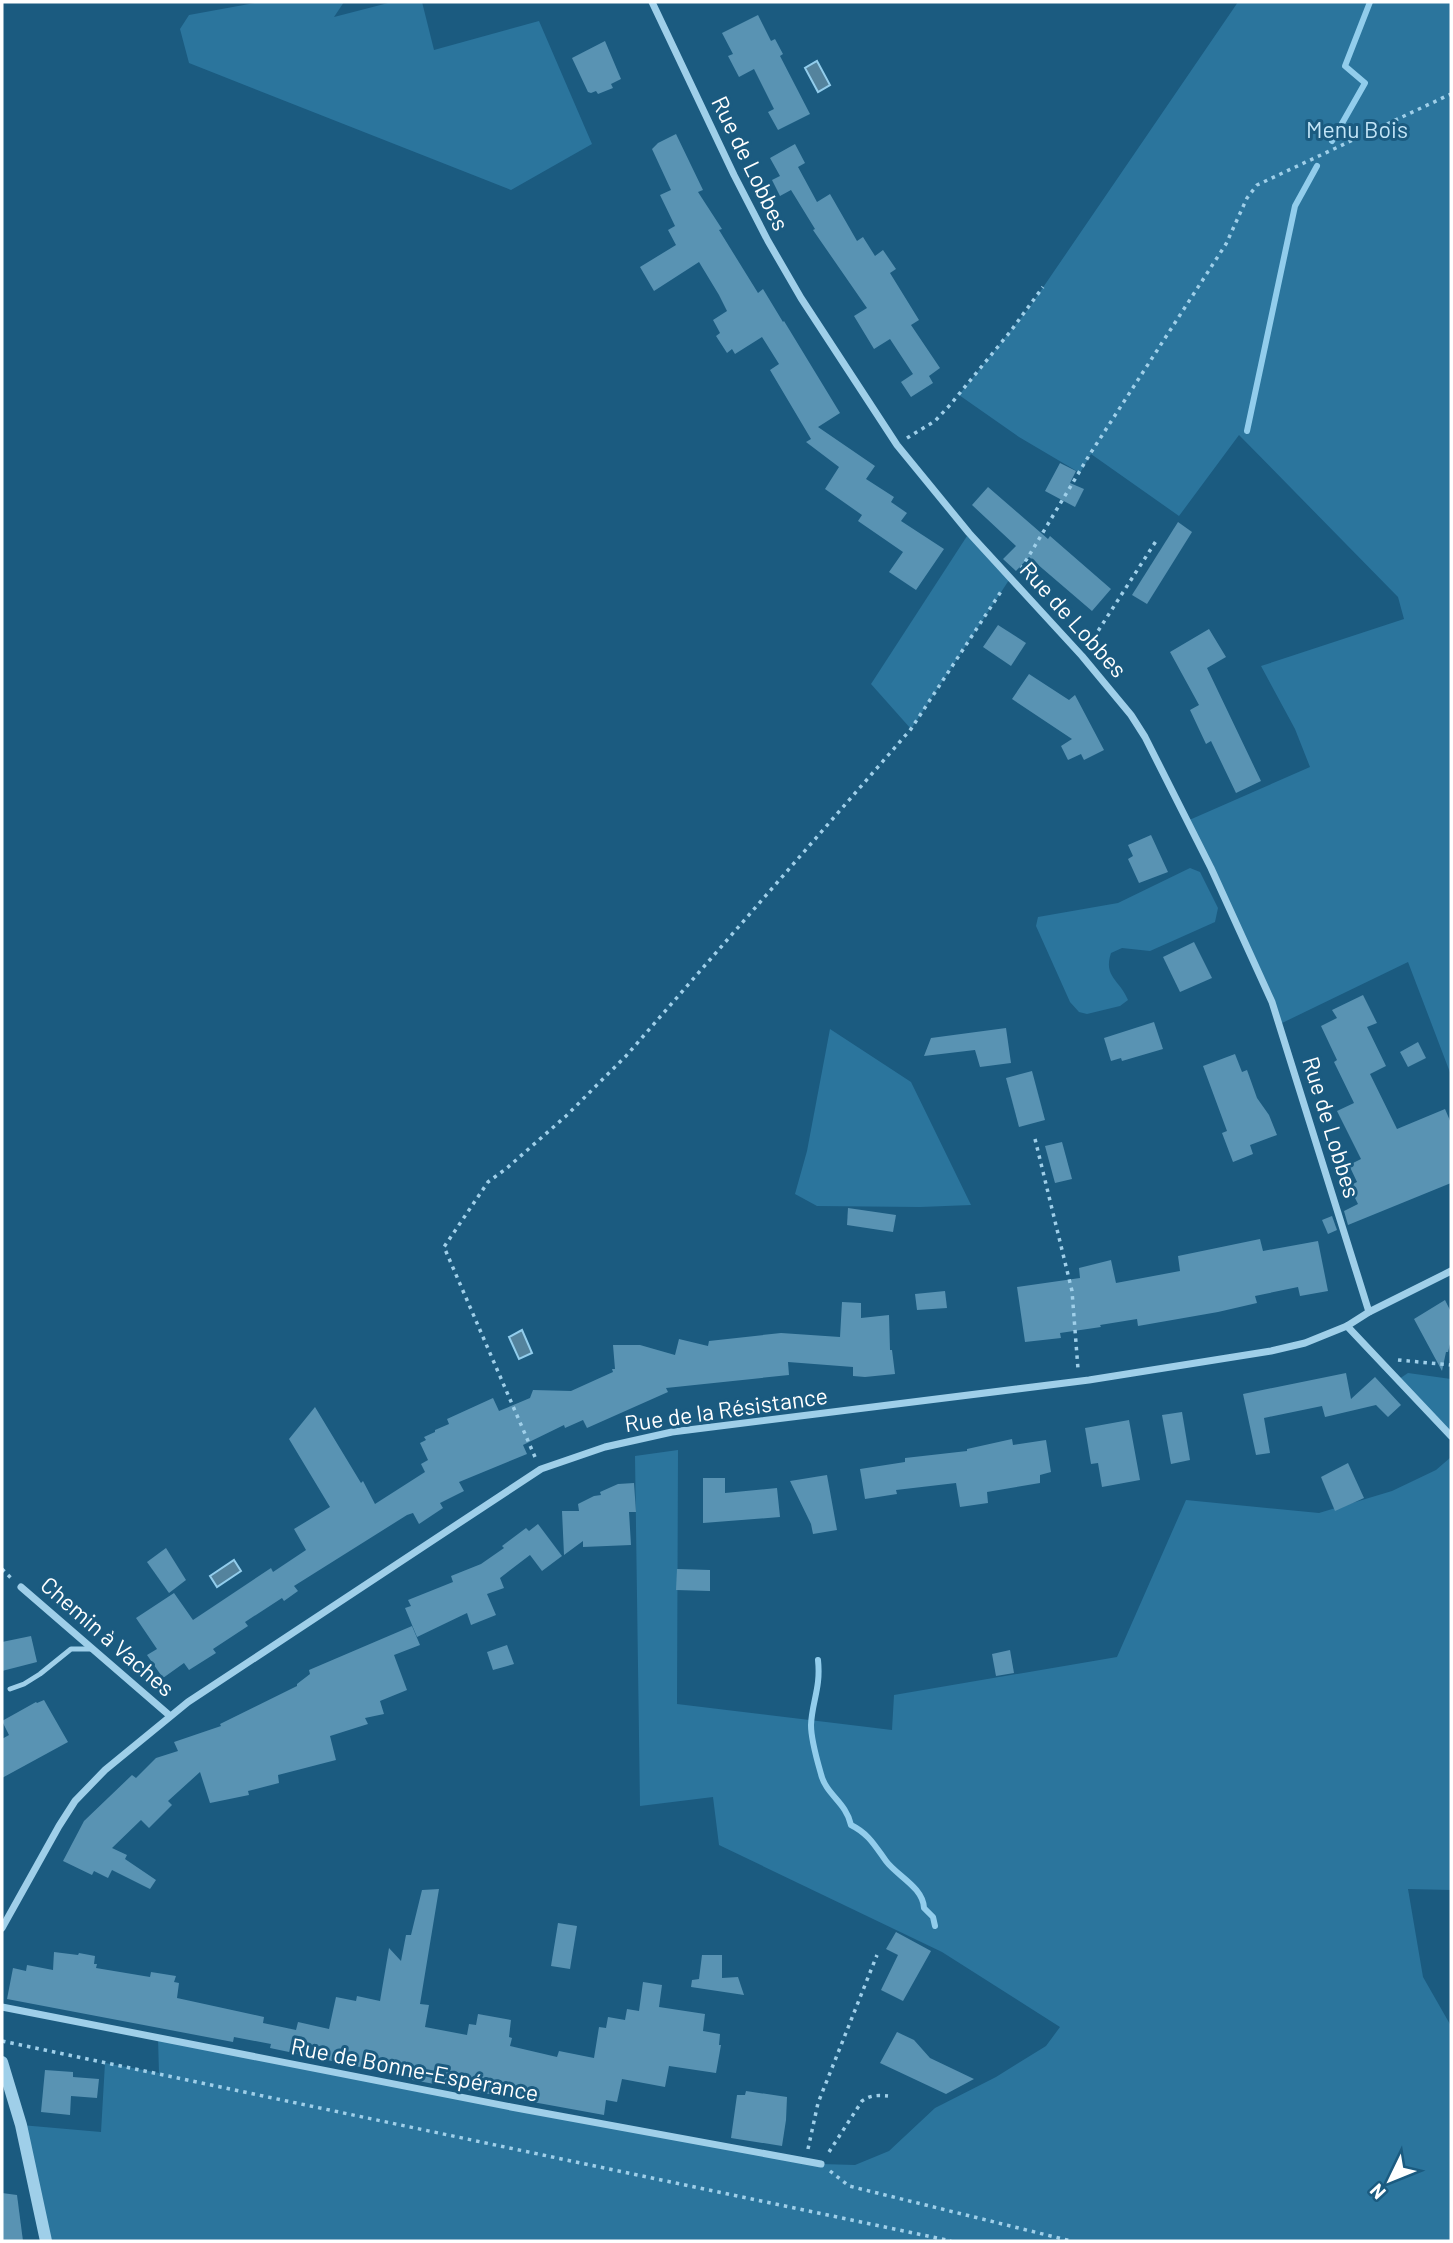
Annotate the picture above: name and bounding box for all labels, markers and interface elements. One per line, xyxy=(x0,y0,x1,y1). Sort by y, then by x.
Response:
street label: Rue de Lobbes xyxy=(706,91,796,235)
park label: Menu Bois xyxy=(1306,115,1408,143)
street label: Rue de Lobbes xyxy=(1015,555,1133,683)
street label: Rue de Lobbes xyxy=(1297,1053,1367,1201)
street label: Rue de la Résistance xyxy=(623,1381,829,1437)
street label: Chemin à Vaches xyxy=(35,1570,181,1702)
street label: Rue de Bonne-Espérance xyxy=(289,2031,541,2107)
north arrow xyxy=(1355,2145,1425,2215)
text: N xyxy=(1364,2179,1390,2204)

